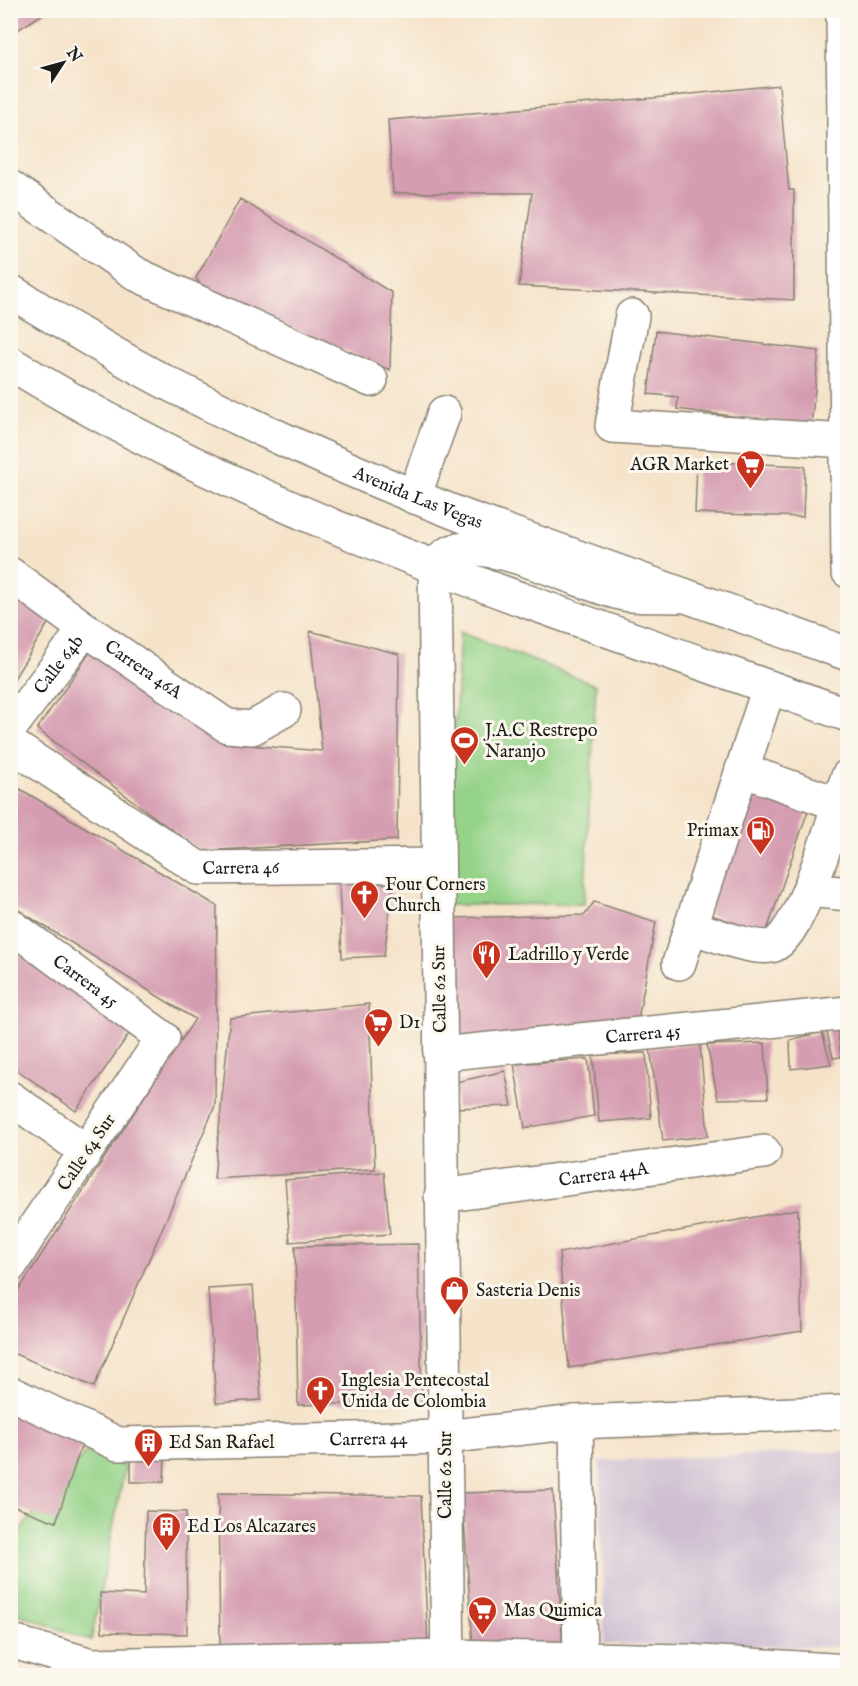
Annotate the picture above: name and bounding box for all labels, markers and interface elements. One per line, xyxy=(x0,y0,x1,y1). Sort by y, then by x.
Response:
north arrow xyxy=(33,33,93,93)
text: N xyxy=(61,43,86,67)
supermarket icon: AGR Market xyxy=(734,448,766,490)
place label: AGR Market xyxy=(629,454,729,477)
street label: Avenida Las Vegas xyxy=(348,462,485,535)
street label: Calle 64b xyxy=(30,631,90,699)
street label: Carrera 46A xyxy=(100,636,187,705)
place label: J.A.C Restrepo Naranjo xyxy=(483,720,598,764)
sports icon: J.A.C Restrepo Naranjo xyxy=(448,724,480,766)
fuel station icon: Primax xyxy=(744,814,776,856)
place label: Primax xyxy=(687,820,739,843)
street label: Carrera 46 xyxy=(202,857,280,881)
place label: Four Corners Church xyxy=(385,874,486,918)
church icon: Four Corners Church xyxy=(348,878,380,920)
restaurant icon: Ladrillo y Verde xyxy=(471,938,503,980)
place label: Ladrillo y Verde xyxy=(508,944,629,967)
street label: Calle 62 Sur xyxy=(428,945,453,1033)
street label: Carrera 45 xyxy=(47,950,122,1014)
supermarket icon: D1 xyxy=(362,1006,394,1048)
place label: D1 xyxy=(399,1012,420,1035)
street label: Carrera 45 xyxy=(604,1020,682,1050)
street label: Calle 64 Sur xyxy=(53,1110,122,1196)
street label: Carrera 44A xyxy=(557,1158,651,1193)
shop icon: Sasteria Denis xyxy=(439,1274,471,1316)
place label: Sasteria Denis xyxy=(476,1280,580,1303)
place label: Inglesia Pentecostal Unida de Colombia xyxy=(341,1370,489,1414)
church icon: Inglesia Pentecostal Unida de Colombia xyxy=(304,1374,336,1416)
building icon: Ed San Rafael xyxy=(132,1426,164,1468)
street label: Carrera 44 xyxy=(329,1428,408,1452)
street label: Calle 62 Sur xyxy=(435,1431,458,1519)
place label: Ed San Rafael xyxy=(169,1432,274,1455)
building icon: Ed Los Alcazares xyxy=(150,1510,182,1552)
place label: Ed Los Alcazares xyxy=(187,1516,316,1539)
supermarket icon: Mas Quimica xyxy=(467,1594,499,1636)
place label: Mas Quimica xyxy=(504,1600,602,1623)

